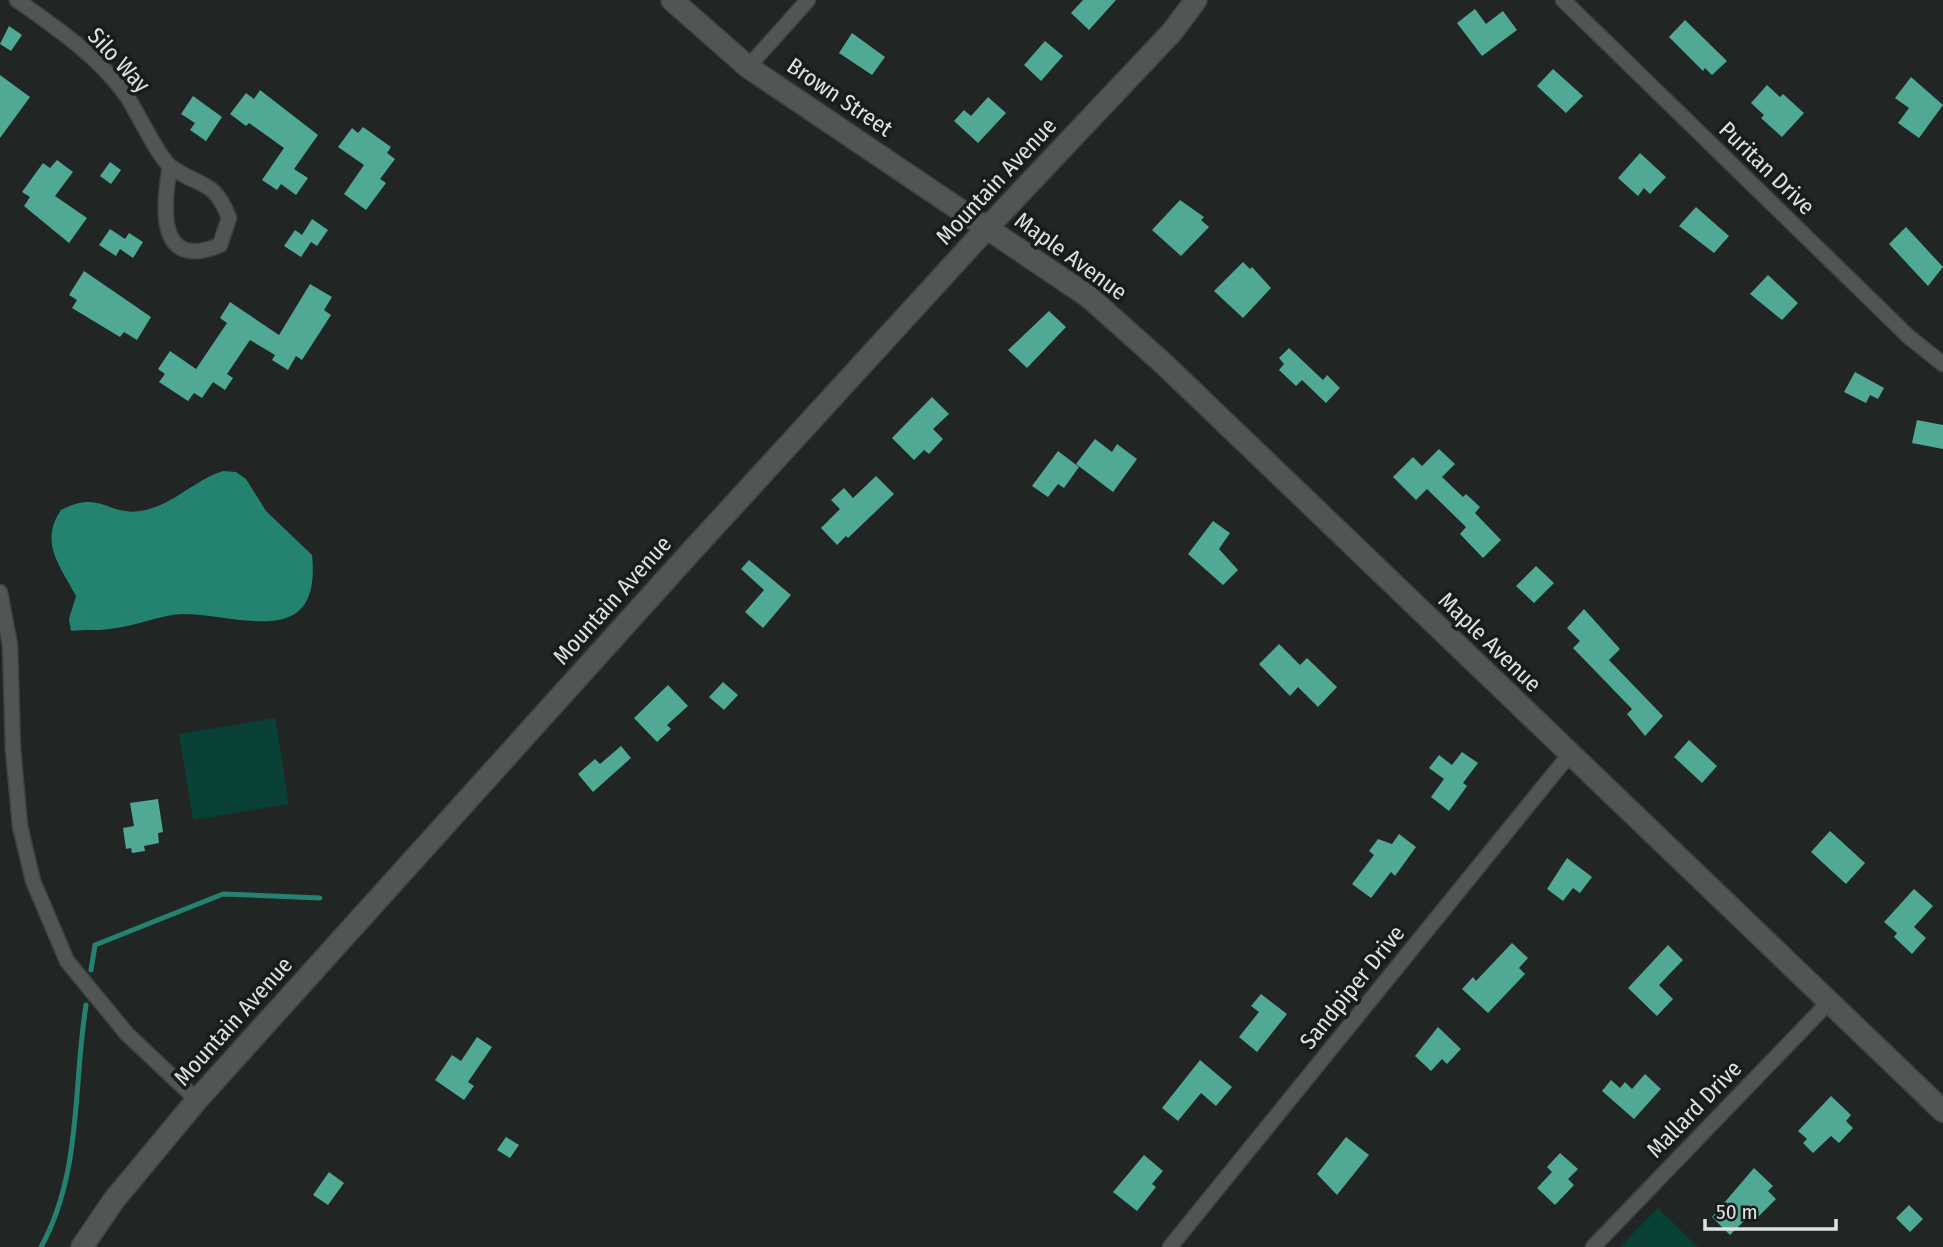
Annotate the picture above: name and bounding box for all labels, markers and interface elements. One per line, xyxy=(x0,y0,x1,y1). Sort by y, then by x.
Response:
street label: Silo Way xyxy=(82,22,156,99)
street label: Brown Street xyxy=(782,52,898,143)
street label: Mountain Avenue xyxy=(930,112,1062,250)
street label: Puritan Drive xyxy=(1713,115,1821,221)
street label: Maple Avenue xyxy=(1009,206,1133,306)
street label: Mountain Avenue xyxy=(547,530,677,670)
street label: Maple Avenue xyxy=(1433,586,1547,698)
street label: Sandpiper Drive xyxy=(1294,920,1410,1054)
street label: Mountain Avenue xyxy=(168,951,298,1091)
street label: Mallard Drive xyxy=(1641,1054,1747,1164)
scale bar xyxy=(1705,1188,1836,1232)
text: 50 m xyxy=(1716,1199,1758,1225)

